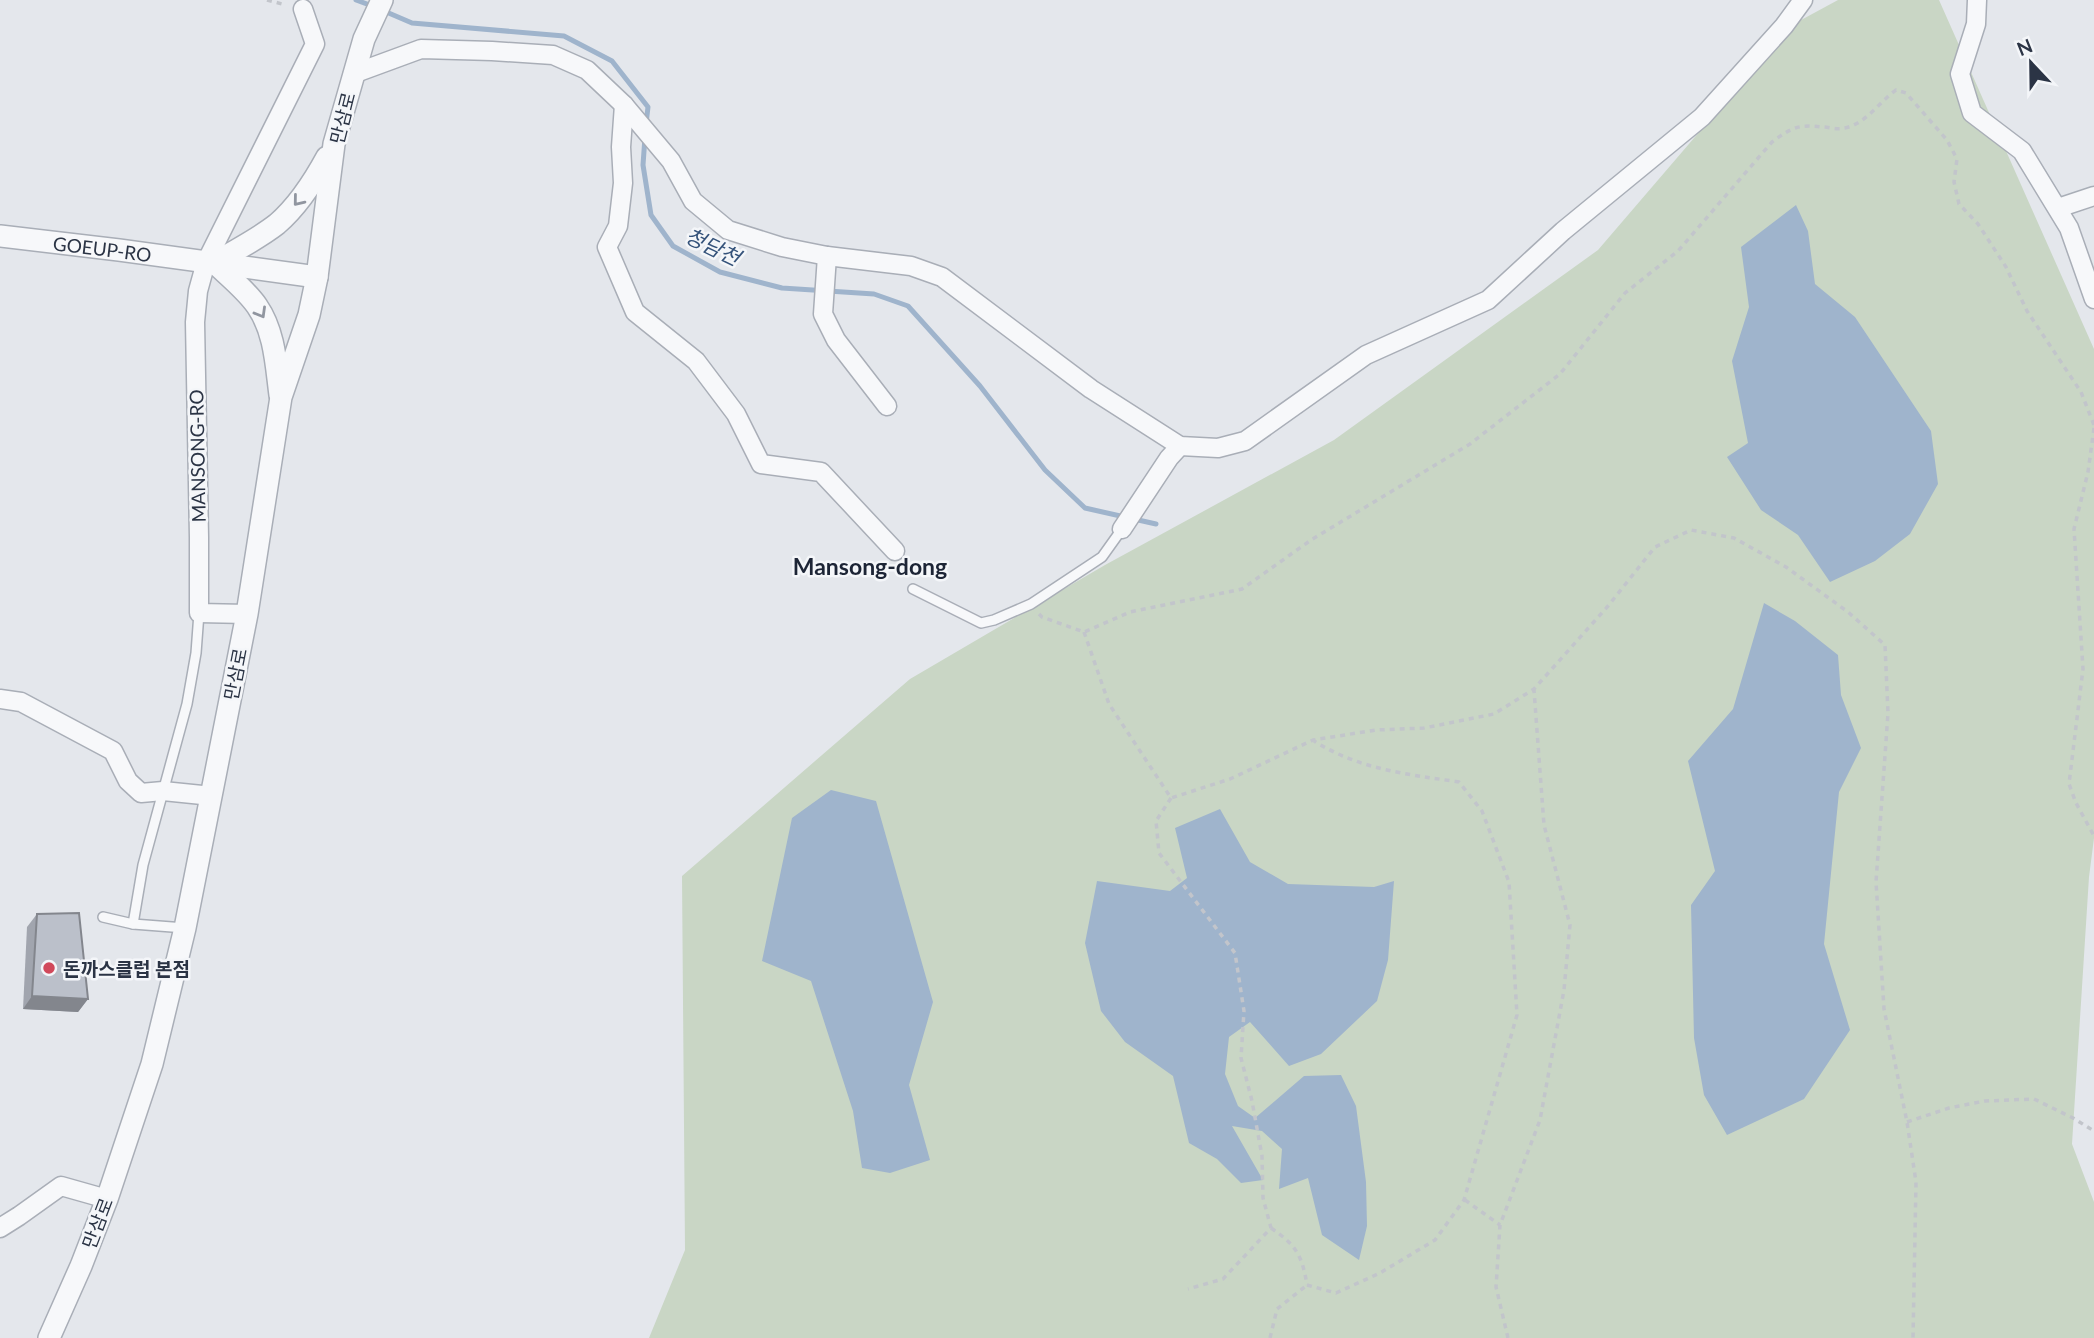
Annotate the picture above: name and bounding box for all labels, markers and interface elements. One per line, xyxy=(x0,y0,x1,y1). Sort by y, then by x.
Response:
north arrow xyxy=(1996,28,2066,98)
text: N xyxy=(2013,33,2036,60)
street label: 만삼로 xyxy=(324,90,360,146)
one-way arrow xyxy=(293,194,306,206)
water label: 청담천 xyxy=(681,222,747,271)
street label: GOEUP-RO xyxy=(52,231,153,266)
one-way arrow xyxy=(252,306,265,319)
street label: MANSONG-RO xyxy=(184,389,210,523)
district label: Mansong-dong xyxy=(793,552,947,580)
street label: 만삼로 xyxy=(219,646,251,702)
place label: 돈까스클럽 본점 xyxy=(63,957,190,980)
marker: 돈까스클럽 본점 xyxy=(41,960,57,976)
street label: 만삼로 xyxy=(77,1194,117,1252)

